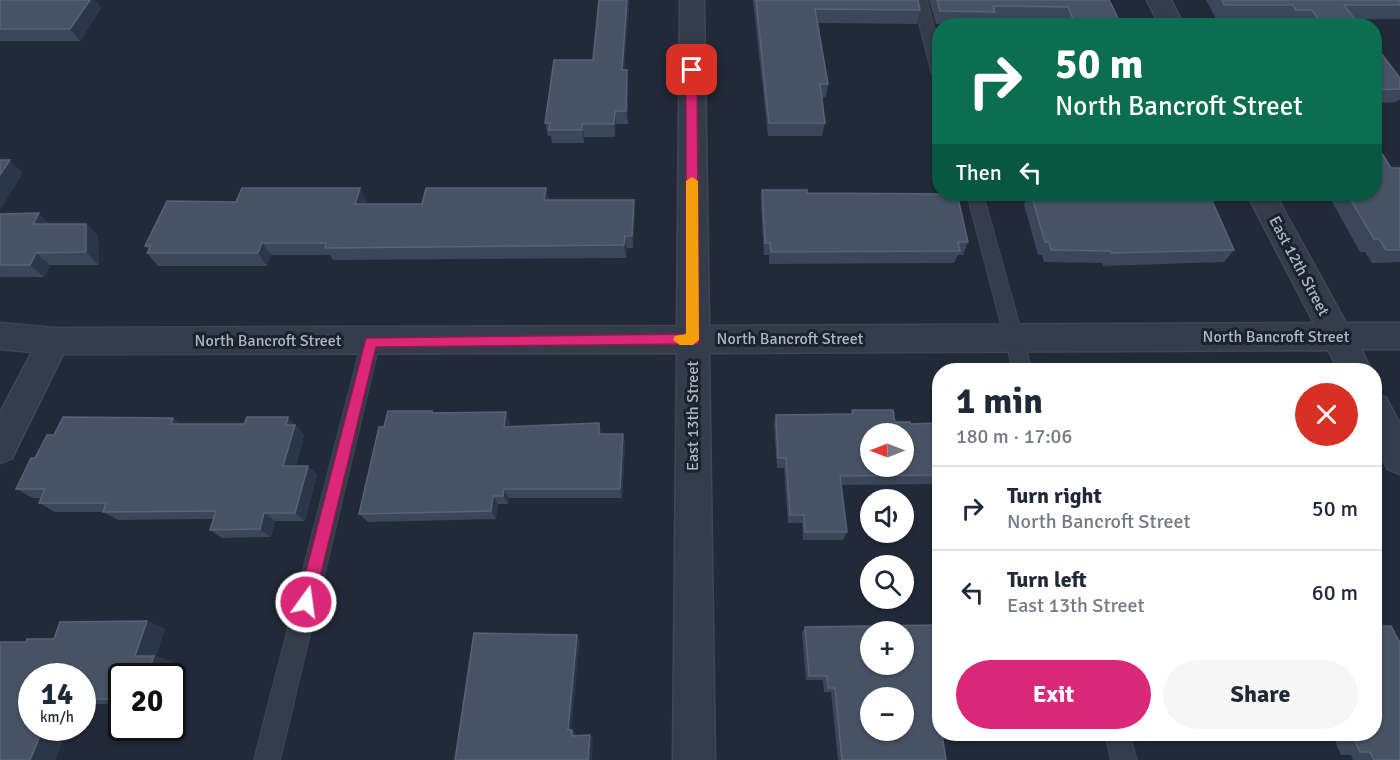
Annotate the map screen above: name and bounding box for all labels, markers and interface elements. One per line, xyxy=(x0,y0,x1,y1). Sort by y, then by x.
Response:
text: 50 m xyxy=(1055,39,1144,90)
icon: right xyxy=(956,42,1034,120)
pin xyxy=(666,44,717,95)
icon: arrive xyxy=(675,53,708,86)
text: North Bancroft Street xyxy=(1055,90,1303,123)
icon: left xyxy=(1014,156,1047,189)
text: Then xyxy=(956,159,1002,186)
street label: East 12th Street xyxy=(1264,213,1334,320)
street label: North Bancroft Street xyxy=(1203,327,1350,347)
street label: North Bancroft Street xyxy=(717,329,864,349)
street label: North Bancroft Street xyxy=(195,331,342,351)
street label: East 13th Street xyxy=(683,361,703,471)
text: 1 min xyxy=(956,379,1043,424)
button: close xyxy=(1295,383,1358,446)
north arrow xyxy=(860,423,914,477)
map controls xyxy=(860,423,914,741)
text: 180 m · 17:06 xyxy=(956,424,1072,449)
text: Turn right xyxy=(1007,482,1102,509)
button: sound xyxy=(860,489,914,543)
icon: right xyxy=(956,492,989,525)
text: 50 m xyxy=(1312,495,1358,522)
text: North Bancroft Street xyxy=(1007,509,1190,534)
button: search xyxy=(860,555,914,609)
text: Turn left xyxy=(1007,566,1087,593)
position arrow xyxy=(274,570,338,634)
icon: left xyxy=(956,576,989,609)
text: 60 m xyxy=(1312,579,1358,606)
text: East 13th Street xyxy=(1007,593,1144,618)
button: + xyxy=(860,621,914,675)
button: Exit xyxy=(956,660,1151,729)
button: Share xyxy=(1163,660,1358,729)
speed limit sign: 20 xyxy=(108,663,186,741)
text: 14 xyxy=(41,676,73,713)
button: − xyxy=(860,687,914,741)
text: km/h xyxy=(40,708,74,726)

